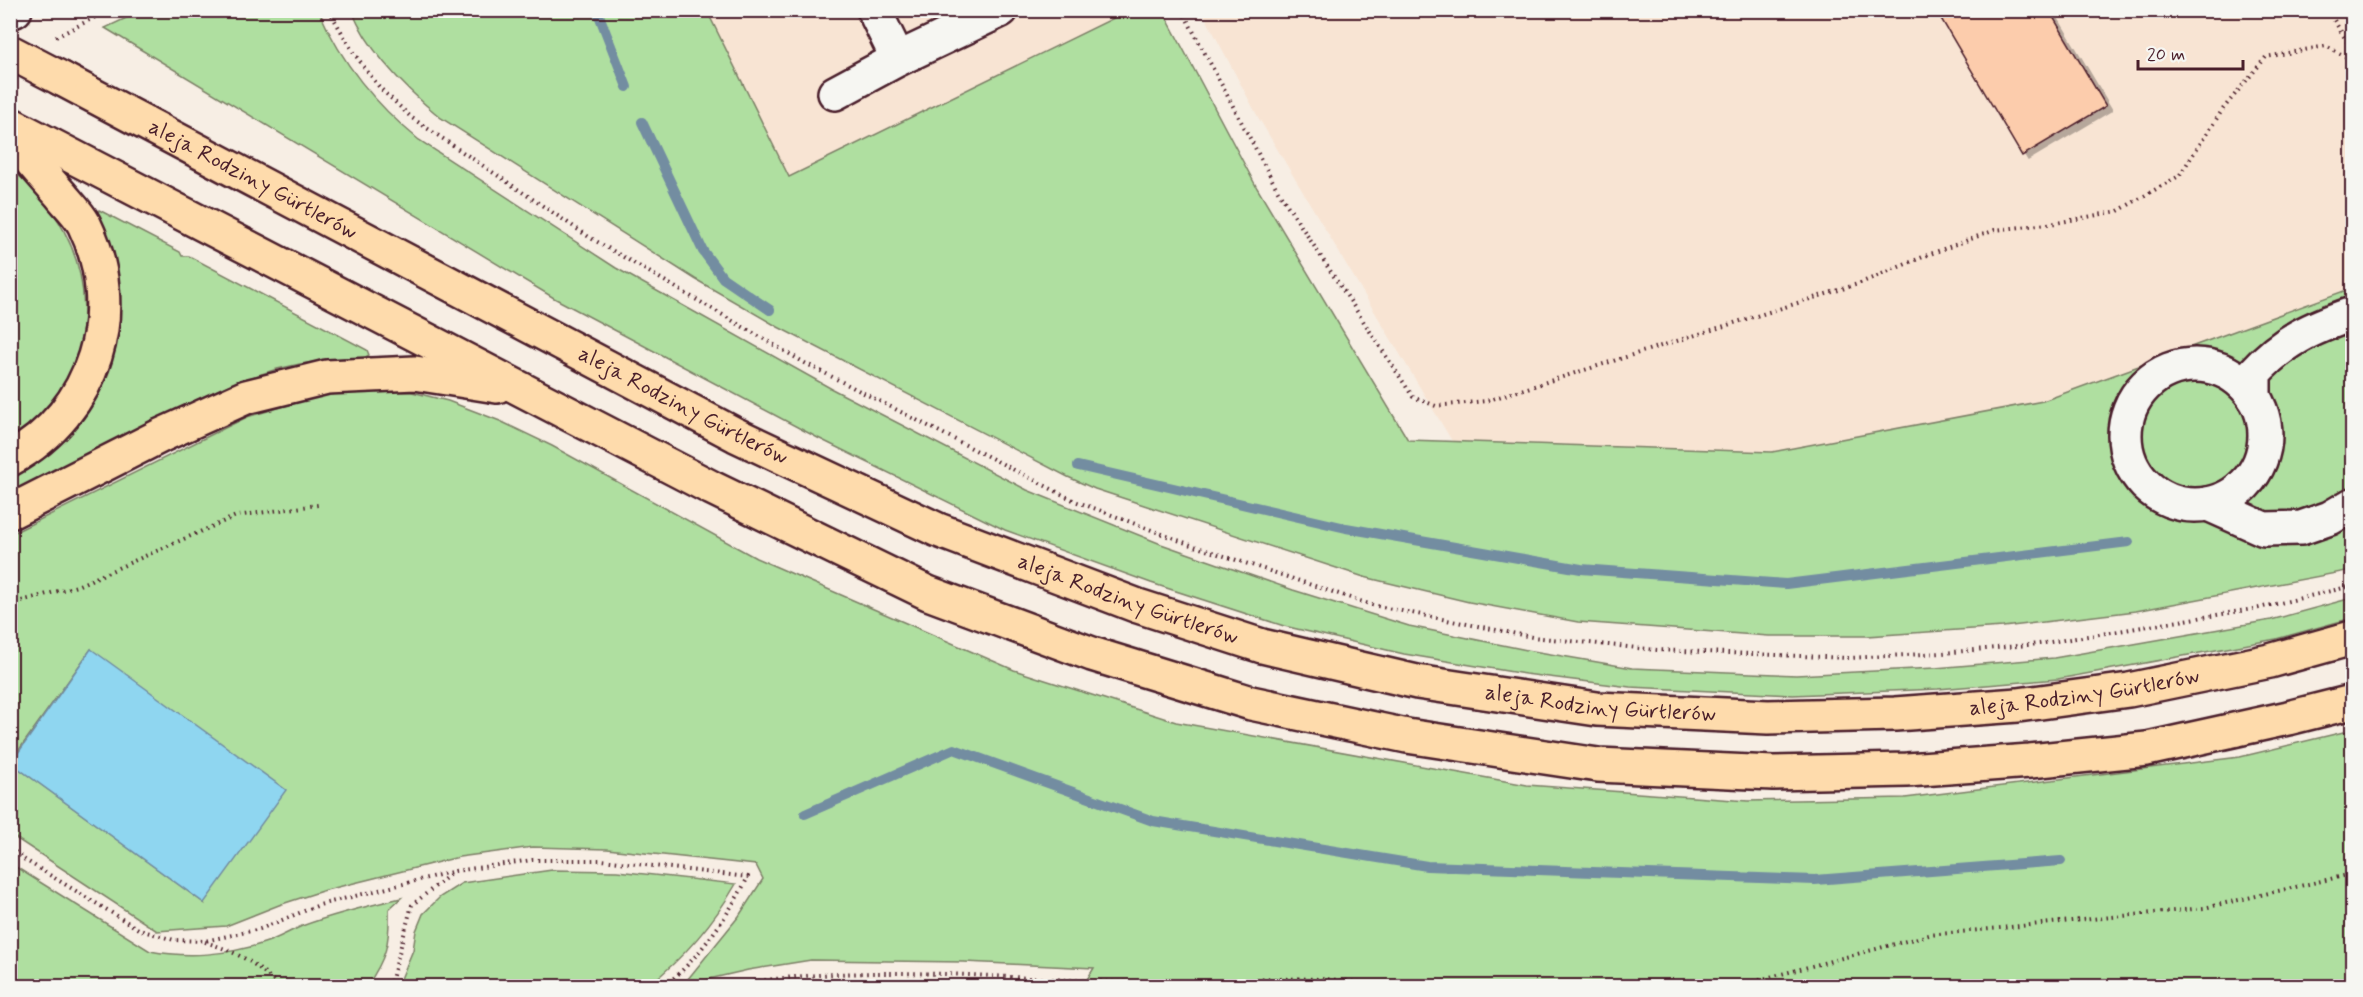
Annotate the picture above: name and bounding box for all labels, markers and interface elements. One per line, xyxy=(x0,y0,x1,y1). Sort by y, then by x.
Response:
scale bar xyxy=(2138,33,2243,71)
text: 20 m xyxy=(2147,43,2185,67)
street label: aleja Rodziny Gürtlerów xyxy=(144,113,362,246)
street label: aleja Rodziny Gürtlerów xyxy=(574,340,793,471)
street label: aleja Rodziny Gürtlerów xyxy=(1014,548,1242,651)
street label: aleja Rodziny Gürtlerów xyxy=(1969,662,2202,723)
street label: aleja Rodziny Gürtlerów xyxy=(1483,678,1717,729)

